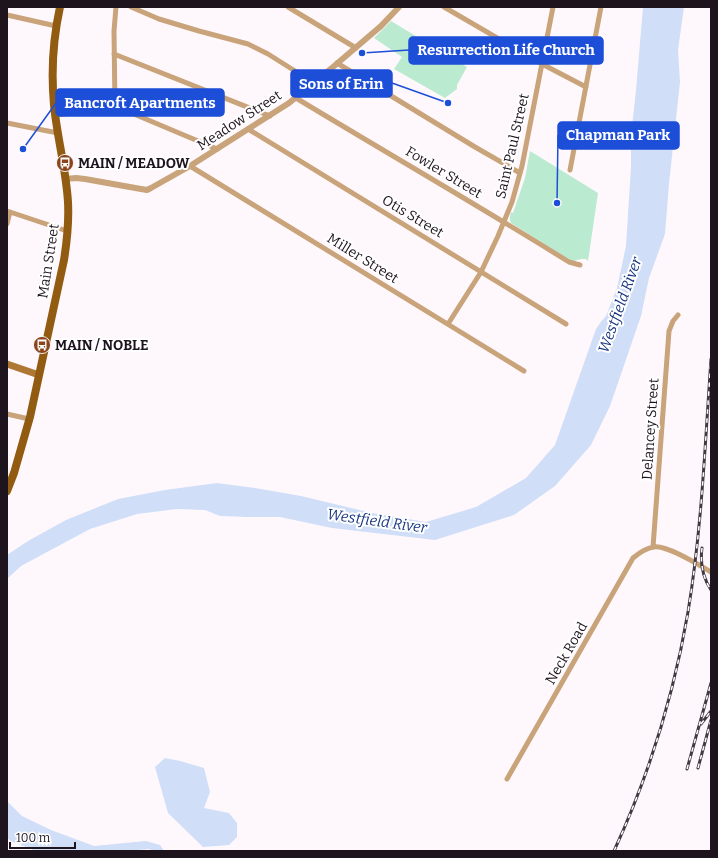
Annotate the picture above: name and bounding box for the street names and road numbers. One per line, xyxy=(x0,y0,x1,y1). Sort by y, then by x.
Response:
street label: Meadow Street xyxy=(194,87,285,154)
street label: Saint Paul Street xyxy=(492,92,533,200)
street label: Fowler Street xyxy=(402,143,485,202)
street label: Otis Street xyxy=(379,191,447,241)
street label: Main Street xyxy=(34,223,63,300)
street label: Miller Street xyxy=(324,230,402,287)
street label: Delancey Street xyxy=(638,378,663,481)
street label: Neck Road xyxy=(542,619,591,687)

